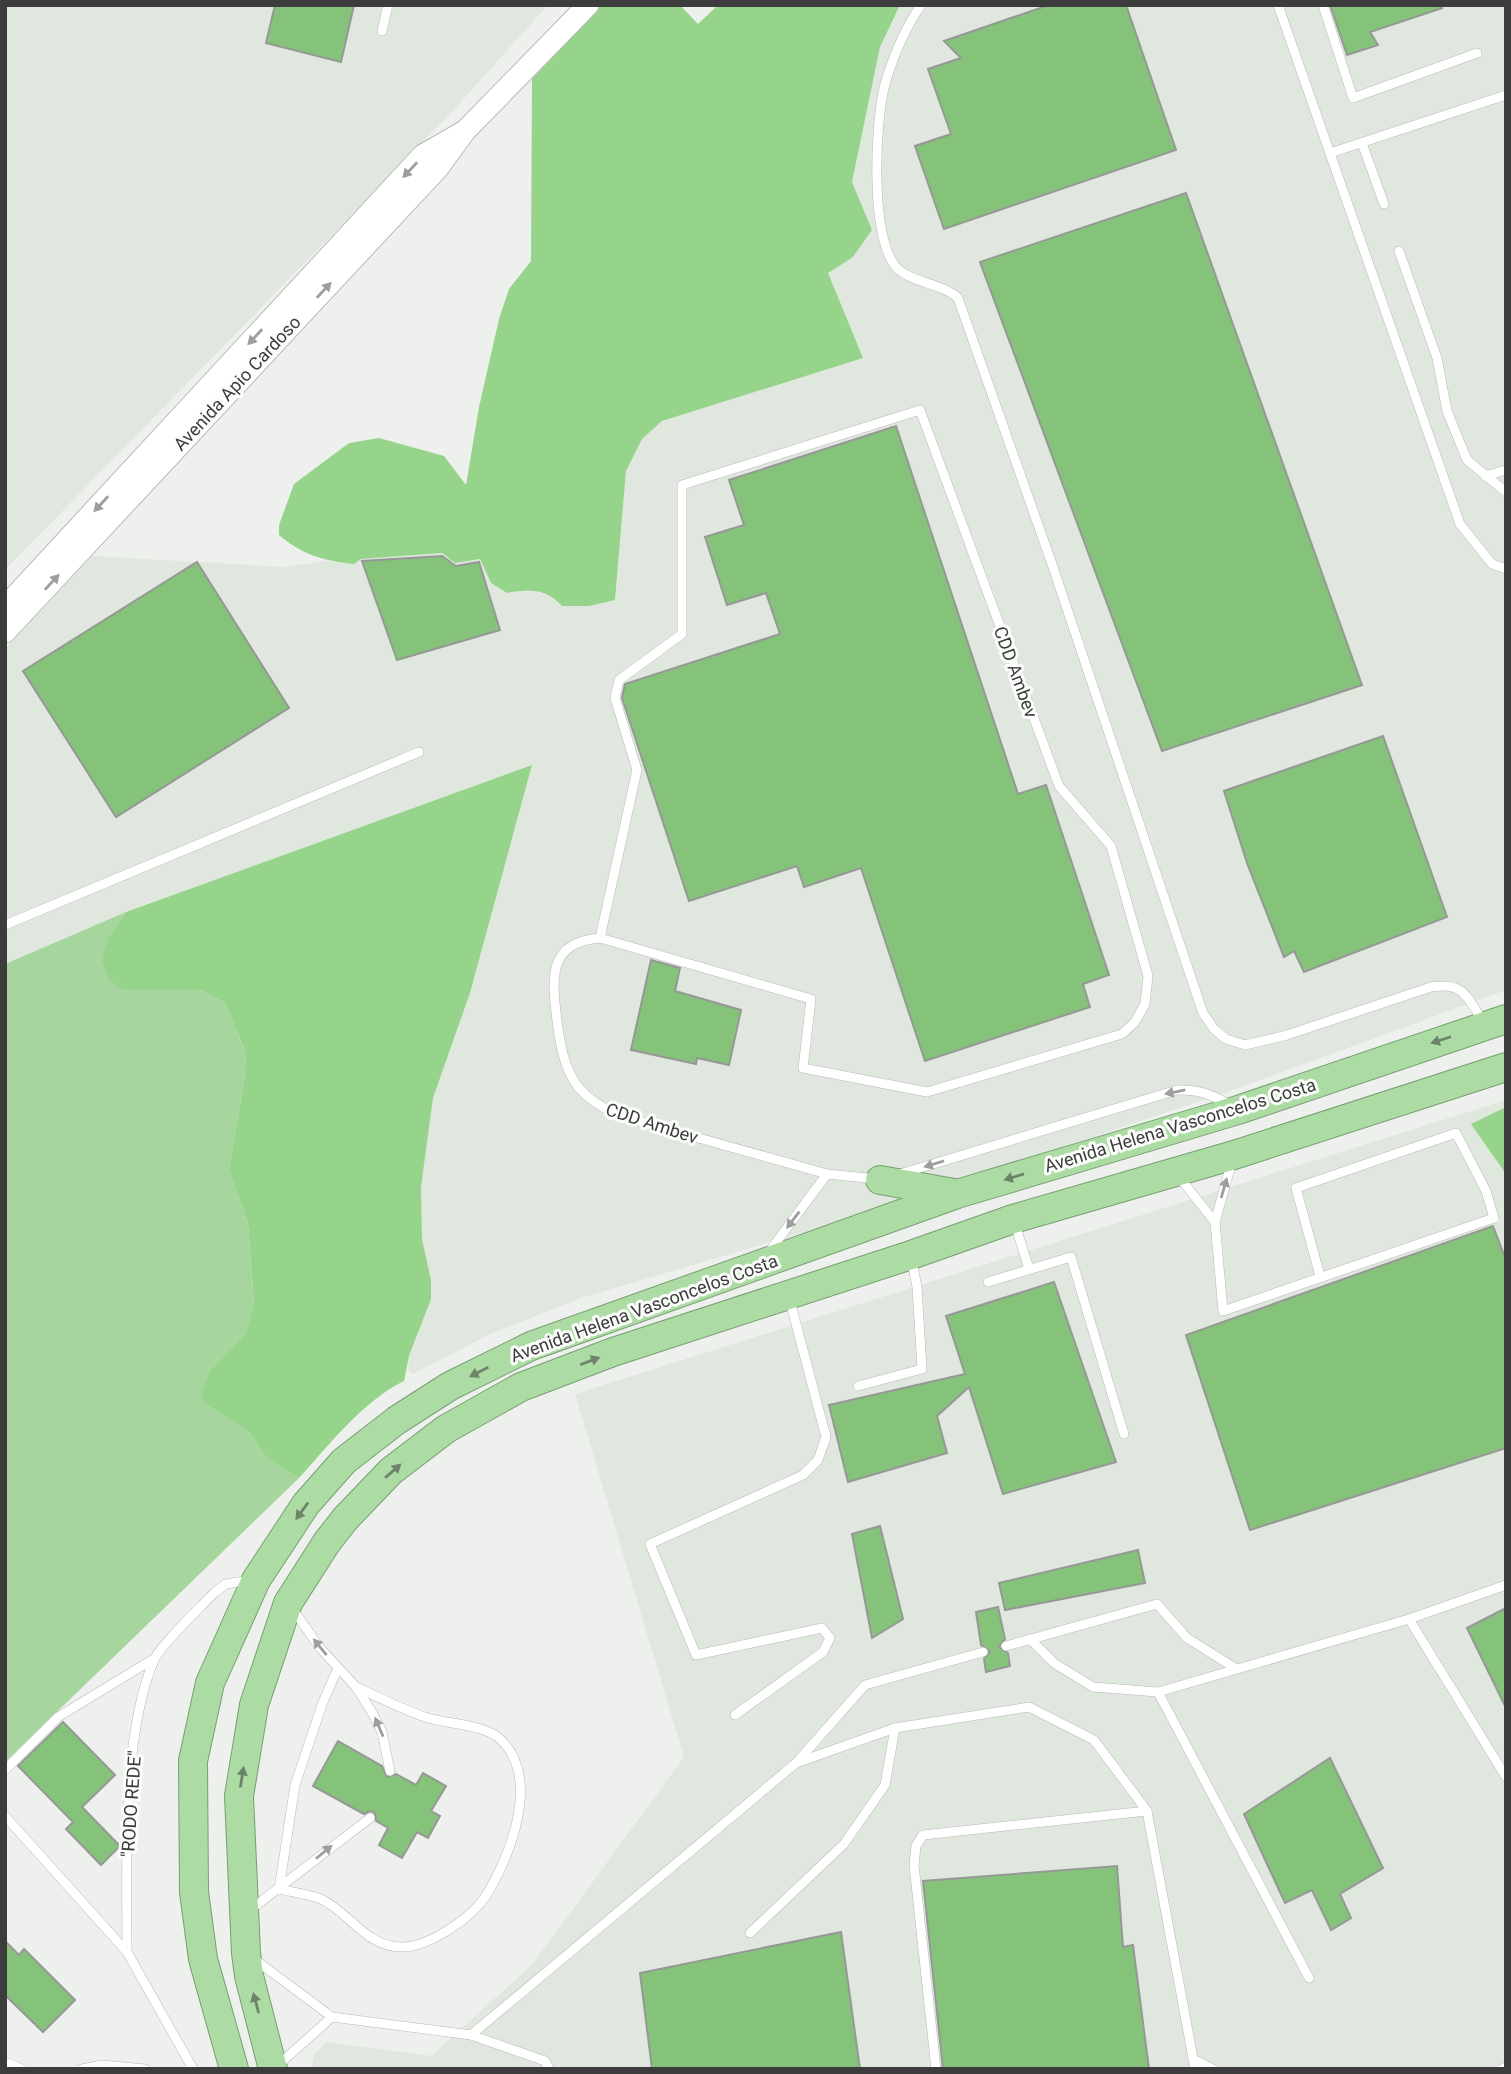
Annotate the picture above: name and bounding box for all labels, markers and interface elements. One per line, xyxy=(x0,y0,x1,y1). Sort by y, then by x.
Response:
one-way arrow xyxy=(402,161,418,178)
one-way arrow xyxy=(316,282,332,299)
street label: Avenida Apio Cardoso xyxy=(169,311,305,455)
one-way arrow xyxy=(248,328,264,345)
one-way arrow xyxy=(93,495,109,512)
one-way arrow xyxy=(43,574,59,591)
street label: CDD Ambev xyxy=(990,623,1042,721)
one-way arrow xyxy=(1430,1035,1451,1046)
street label: Avenida Helena Vasconcelos Costa xyxy=(1042,1074,1318,1176)
one-way arrow xyxy=(1164,1086,1186,1097)
street label: CDD Ambev xyxy=(603,1098,701,1148)
one-way arrow xyxy=(923,1159,944,1169)
one-way arrow xyxy=(1004,1172,1025,1182)
one-way arrow xyxy=(1220,1178,1230,1199)
one-way arrow xyxy=(786,1211,800,1229)
street label: Avenida Helena Vasconcelos Costa xyxy=(508,1250,780,1366)
one-way arrow xyxy=(579,1355,600,1366)
one-way arrow xyxy=(469,1366,489,1377)
one-way arrow xyxy=(384,1463,402,1479)
one-way arrow xyxy=(295,1501,309,1520)
one-way arrow xyxy=(314,1638,328,1656)
one-way arrow xyxy=(373,1716,384,1737)
street label: "RODO REDE" xyxy=(117,1750,145,1858)
one-way arrow xyxy=(237,1766,248,1788)
one-way arrow xyxy=(315,1845,332,1860)
one-way arrow xyxy=(250,1992,261,2014)

